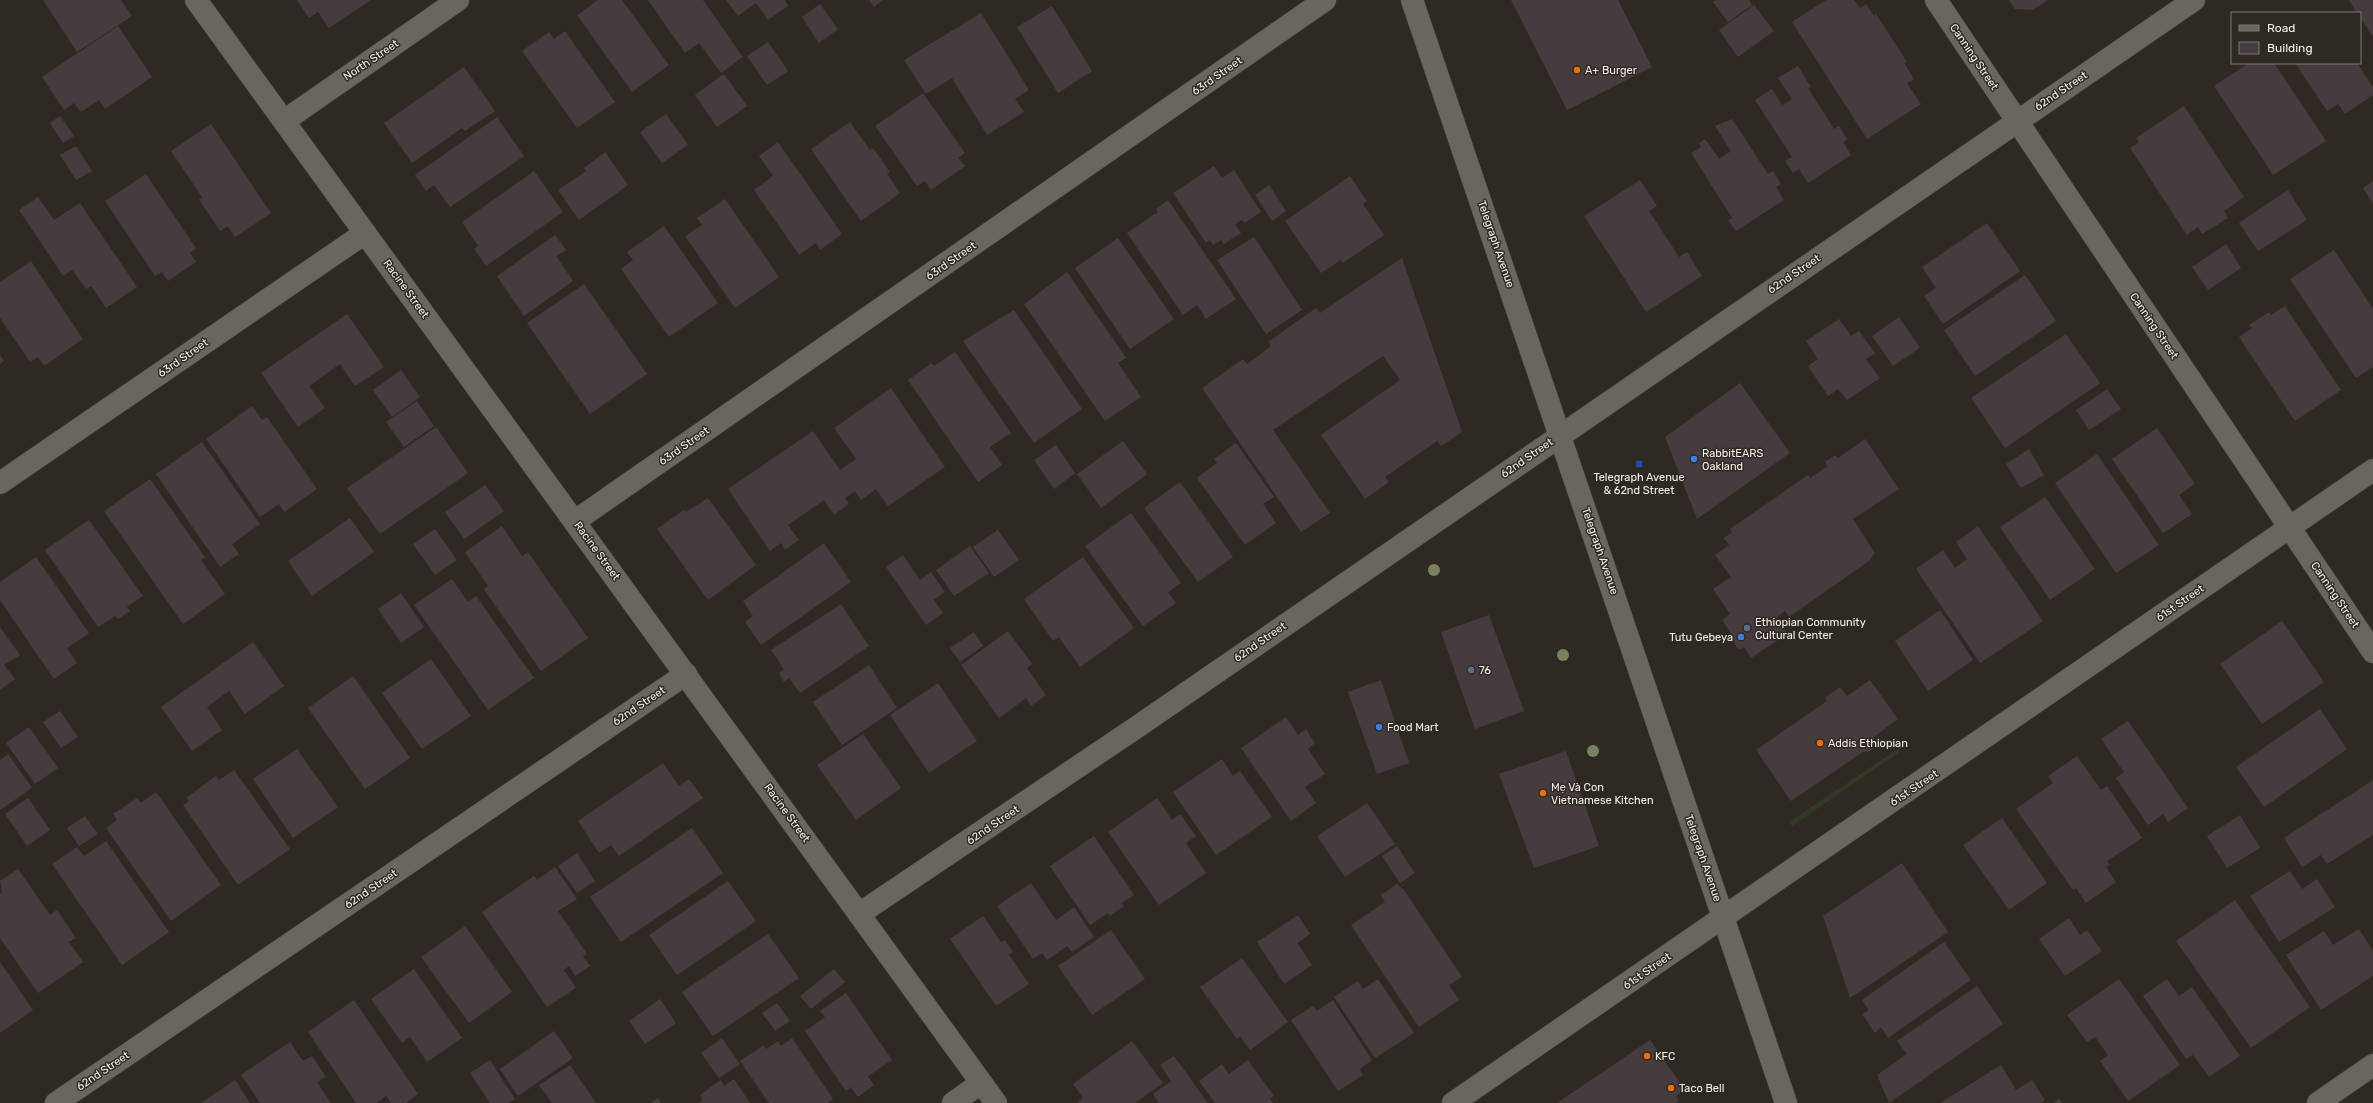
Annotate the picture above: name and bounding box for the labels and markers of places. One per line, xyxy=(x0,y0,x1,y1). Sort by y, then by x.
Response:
place label: A+ Burger xyxy=(1585,64,1638,77)
marker: A+ Burger xyxy=(1572,65,1582,75)
place label: RabbitEARS Oakland xyxy=(1702,447,1764,473)
marker: RabbitEARS Oakland xyxy=(1689,454,1699,464)
marker: Telegraph Avenue & 62nd Street xyxy=(1634,459,1644,469)
place label: Telegraph Avenue & 62nd Street xyxy=(1593,471,1685,497)
place label: Ethiopian Community Cultural Center xyxy=(1755,616,1866,642)
marker: Ethiopian Community Cultural Center xyxy=(1742,623,1752,633)
place label: Tutu Gebeya xyxy=(1669,631,1733,644)
marker: Tutu Gebeya xyxy=(1736,632,1746,642)
place label: 76 xyxy=(1479,664,1491,677)
marker: 76 xyxy=(1466,665,1476,675)
place label: Food Mart xyxy=(1387,721,1439,734)
marker: Food Mart xyxy=(1374,722,1384,732)
place label: Addis Ethiopian xyxy=(1828,737,1908,750)
marker: Addis Ethiopian xyxy=(1815,738,1825,748)
place label: Mẹ Và Con Vietnamese Kitchen xyxy=(1551,781,1654,807)
marker: Mẹ Và Con Vietnamese Kitchen xyxy=(1538,788,1548,798)
place label: KFC xyxy=(1655,1050,1675,1063)
marker: KFC xyxy=(1642,1051,1652,1061)
place label: Taco Bell xyxy=(1679,1082,1724,1095)
marker: Taco Bell xyxy=(1666,1083,1676,1093)

